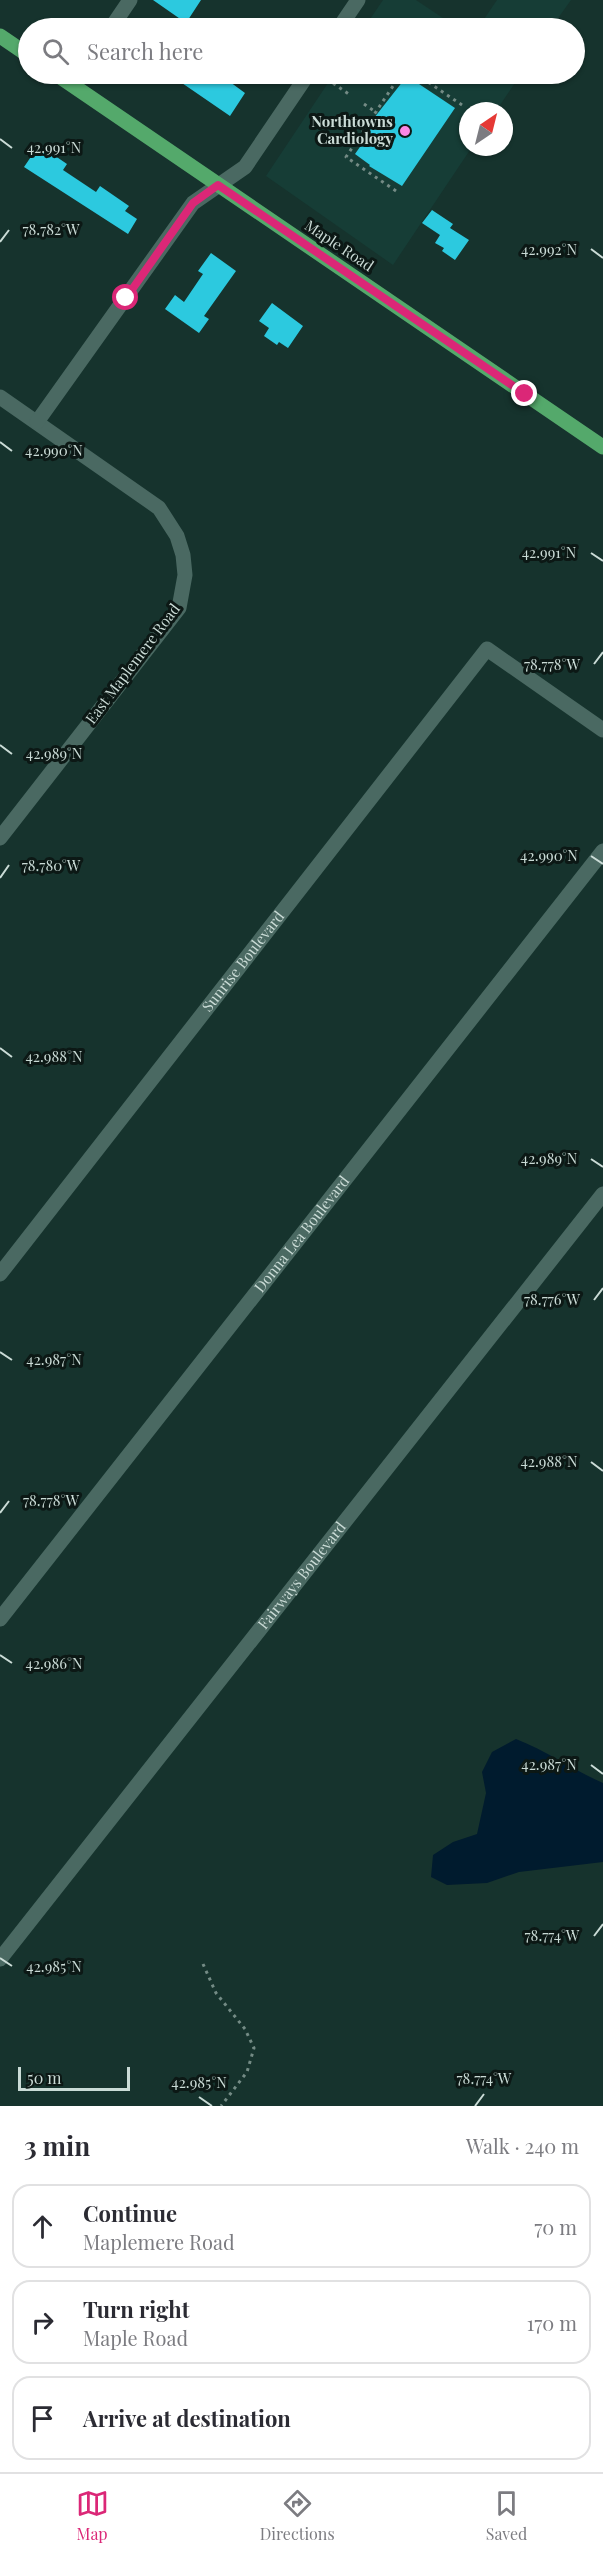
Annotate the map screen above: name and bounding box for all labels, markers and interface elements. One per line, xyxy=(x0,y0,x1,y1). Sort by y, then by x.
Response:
search box xyxy=(18,18,585,84)
icon: search xyxy=(39,35,72,68)
text: Search here xyxy=(87,36,203,66)
north arrow xyxy=(459,102,513,156)
place label: Northtowns Cardiology xyxy=(311,111,393,148)
marker: Northtowns Cardiology xyxy=(398,124,412,138)
text: 42.991°N xyxy=(27,137,82,157)
street label: Maple Road xyxy=(301,215,378,276)
text: 78.782°W xyxy=(22,219,80,239)
text: 42.992°N xyxy=(521,239,577,259)
route start xyxy=(112,284,138,310)
route end xyxy=(511,380,537,406)
text: 42.990°N xyxy=(25,440,83,460)
text: 42.991°N xyxy=(522,542,577,562)
street label: East Maplemere Road xyxy=(80,599,184,728)
text: 78.778°W xyxy=(524,654,581,674)
text: 42.989°N xyxy=(26,743,83,763)
text: 42.990°N xyxy=(520,845,578,865)
text: 78.780°W xyxy=(22,855,81,875)
street label: Sunrise Boulevard xyxy=(197,906,288,1016)
text: 42.988°N xyxy=(25,1046,83,1066)
text: 42.989°N xyxy=(521,1148,578,1168)
street label: Donna Lea Boulevard xyxy=(249,1171,354,1296)
text: 78.776°W xyxy=(524,1289,580,1309)
text: 42.987°N xyxy=(26,1349,82,1369)
text: 42.988°N xyxy=(520,1451,578,1471)
text: 78.778°W xyxy=(23,1490,80,1510)
street label: Fairways Boulevard xyxy=(253,1517,350,1633)
text: 42.986°N xyxy=(25,1653,83,1673)
text: 42.987°N xyxy=(521,1754,577,1774)
text: 78.774°W xyxy=(525,1925,580,1945)
text: 42.985°N xyxy=(26,1956,82,1976)
scale bar xyxy=(18,2064,130,2092)
text: 50 m xyxy=(27,2067,61,2088)
text: 78.774°W xyxy=(457,2068,512,2088)
text: 42.985°N xyxy=(171,2072,227,2092)
text: 3 min xyxy=(24,2128,90,2163)
text: Walk · 240 m xyxy=(466,2132,579,2159)
text: Continue xyxy=(83,2198,177,2228)
icon: ahead xyxy=(26,2210,59,2243)
text: 70 m xyxy=(534,2213,577,2240)
text: Maplemere Road xyxy=(83,2228,235,2255)
text: Turn right xyxy=(83,2294,189,2324)
icon: right xyxy=(26,2306,59,2339)
text: 170 m xyxy=(527,2309,577,2336)
text: Maple Road xyxy=(83,2324,188,2351)
icon: arrive xyxy=(26,2402,59,2435)
text: Arrive at destination xyxy=(83,2403,291,2433)
tab: Map xyxy=(76,2487,109,2544)
tab: Directions xyxy=(260,2487,335,2544)
tab: Saved xyxy=(486,2487,527,2544)

